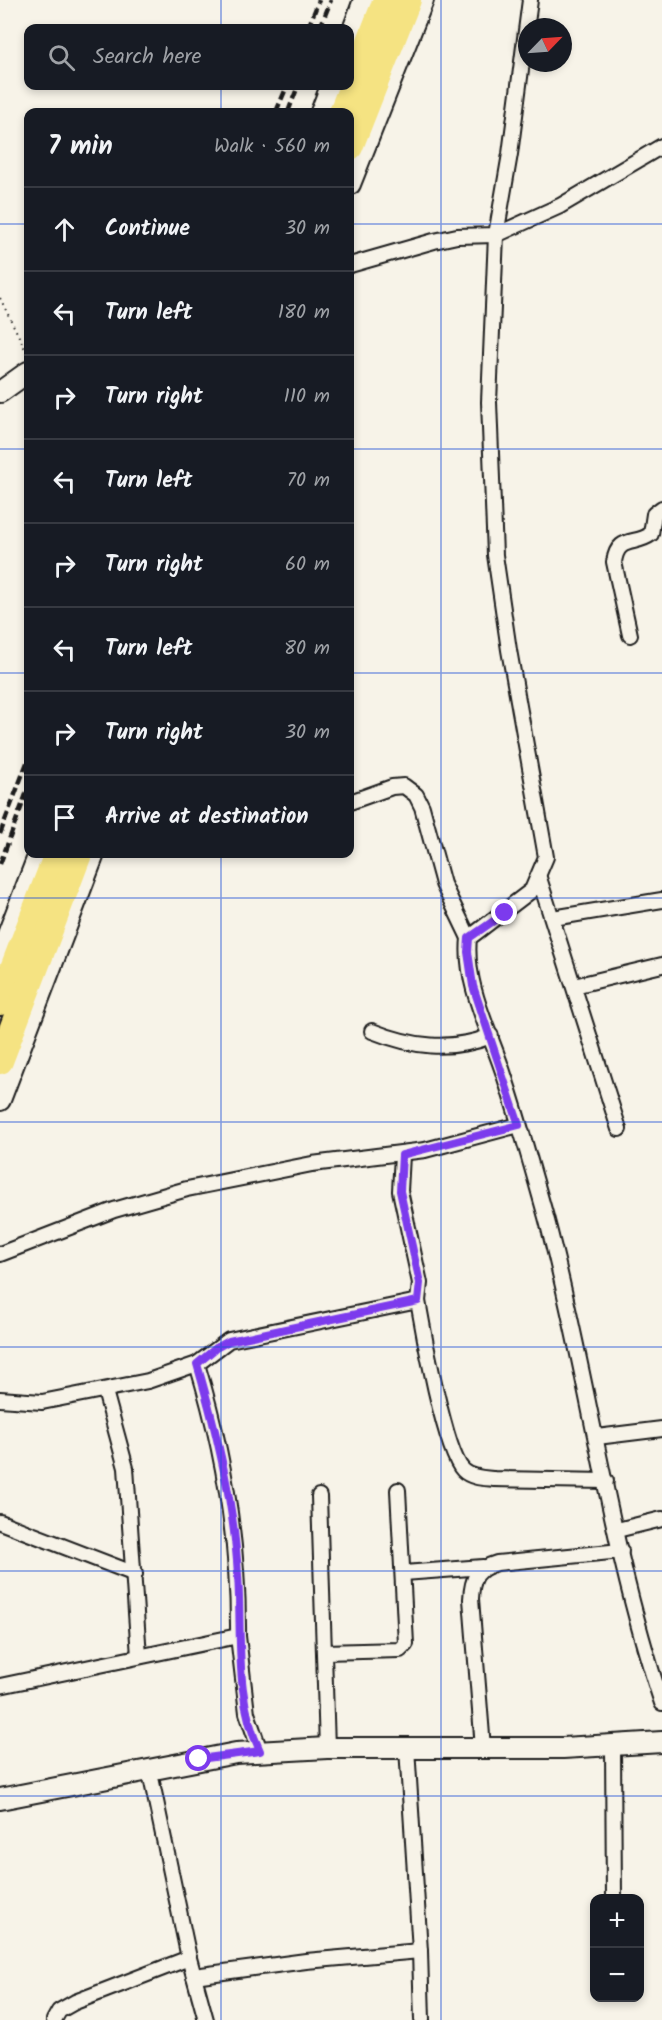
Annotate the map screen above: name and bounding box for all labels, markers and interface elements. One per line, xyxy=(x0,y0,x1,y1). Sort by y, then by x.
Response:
north arrow xyxy=(518,18,572,72)
search box xyxy=(24,24,354,90)
text: Search here xyxy=(93,40,201,75)
icon: search xyxy=(45,41,78,74)
text: 7 min xyxy=(48,126,113,168)
text: Walk · 560 m xyxy=(214,131,330,163)
text: Continue xyxy=(105,212,190,247)
icon: ahead xyxy=(48,213,81,246)
text: 30 m xyxy=(285,213,330,245)
text: Turn left xyxy=(105,296,192,331)
icon: left xyxy=(48,297,81,330)
text: 180 m xyxy=(278,297,330,329)
text: Turn right xyxy=(105,380,203,415)
icon: right xyxy=(48,381,81,414)
text: 110 m xyxy=(284,381,330,413)
text: Turn left xyxy=(105,464,192,499)
icon: left xyxy=(48,465,81,498)
text: 70 m xyxy=(287,465,330,497)
text: Turn right xyxy=(105,548,203,583)
icon: right xyxy=(48,549,81,582)
text: 60 m xyxy=(285,549,330,581)
text: Turn left xyxy=(105,632,192,667)
icon: left xyxy=(48,633,81,666)
text: 80 m xyxy=(284,633,330,665)
text: Turn right xyxy=(105,716,203,751)
icon: right xyxy=(48,717,81,750)
text: 30 m xyxy=(285,717,330,749)
text: Arrive at destination xyxy=(105,800,308,835)
icon: arrive xyxy=(48,801,81,834)
route end xyxy=(491,899,517,925)
route start xyxy=(185,1745,211,1771)
map controls xyxy=(590,1894,644,2002)
button: + xyxy=(590,1894,644,1948)
button: − xyxy=(590,1948,644,2002)

